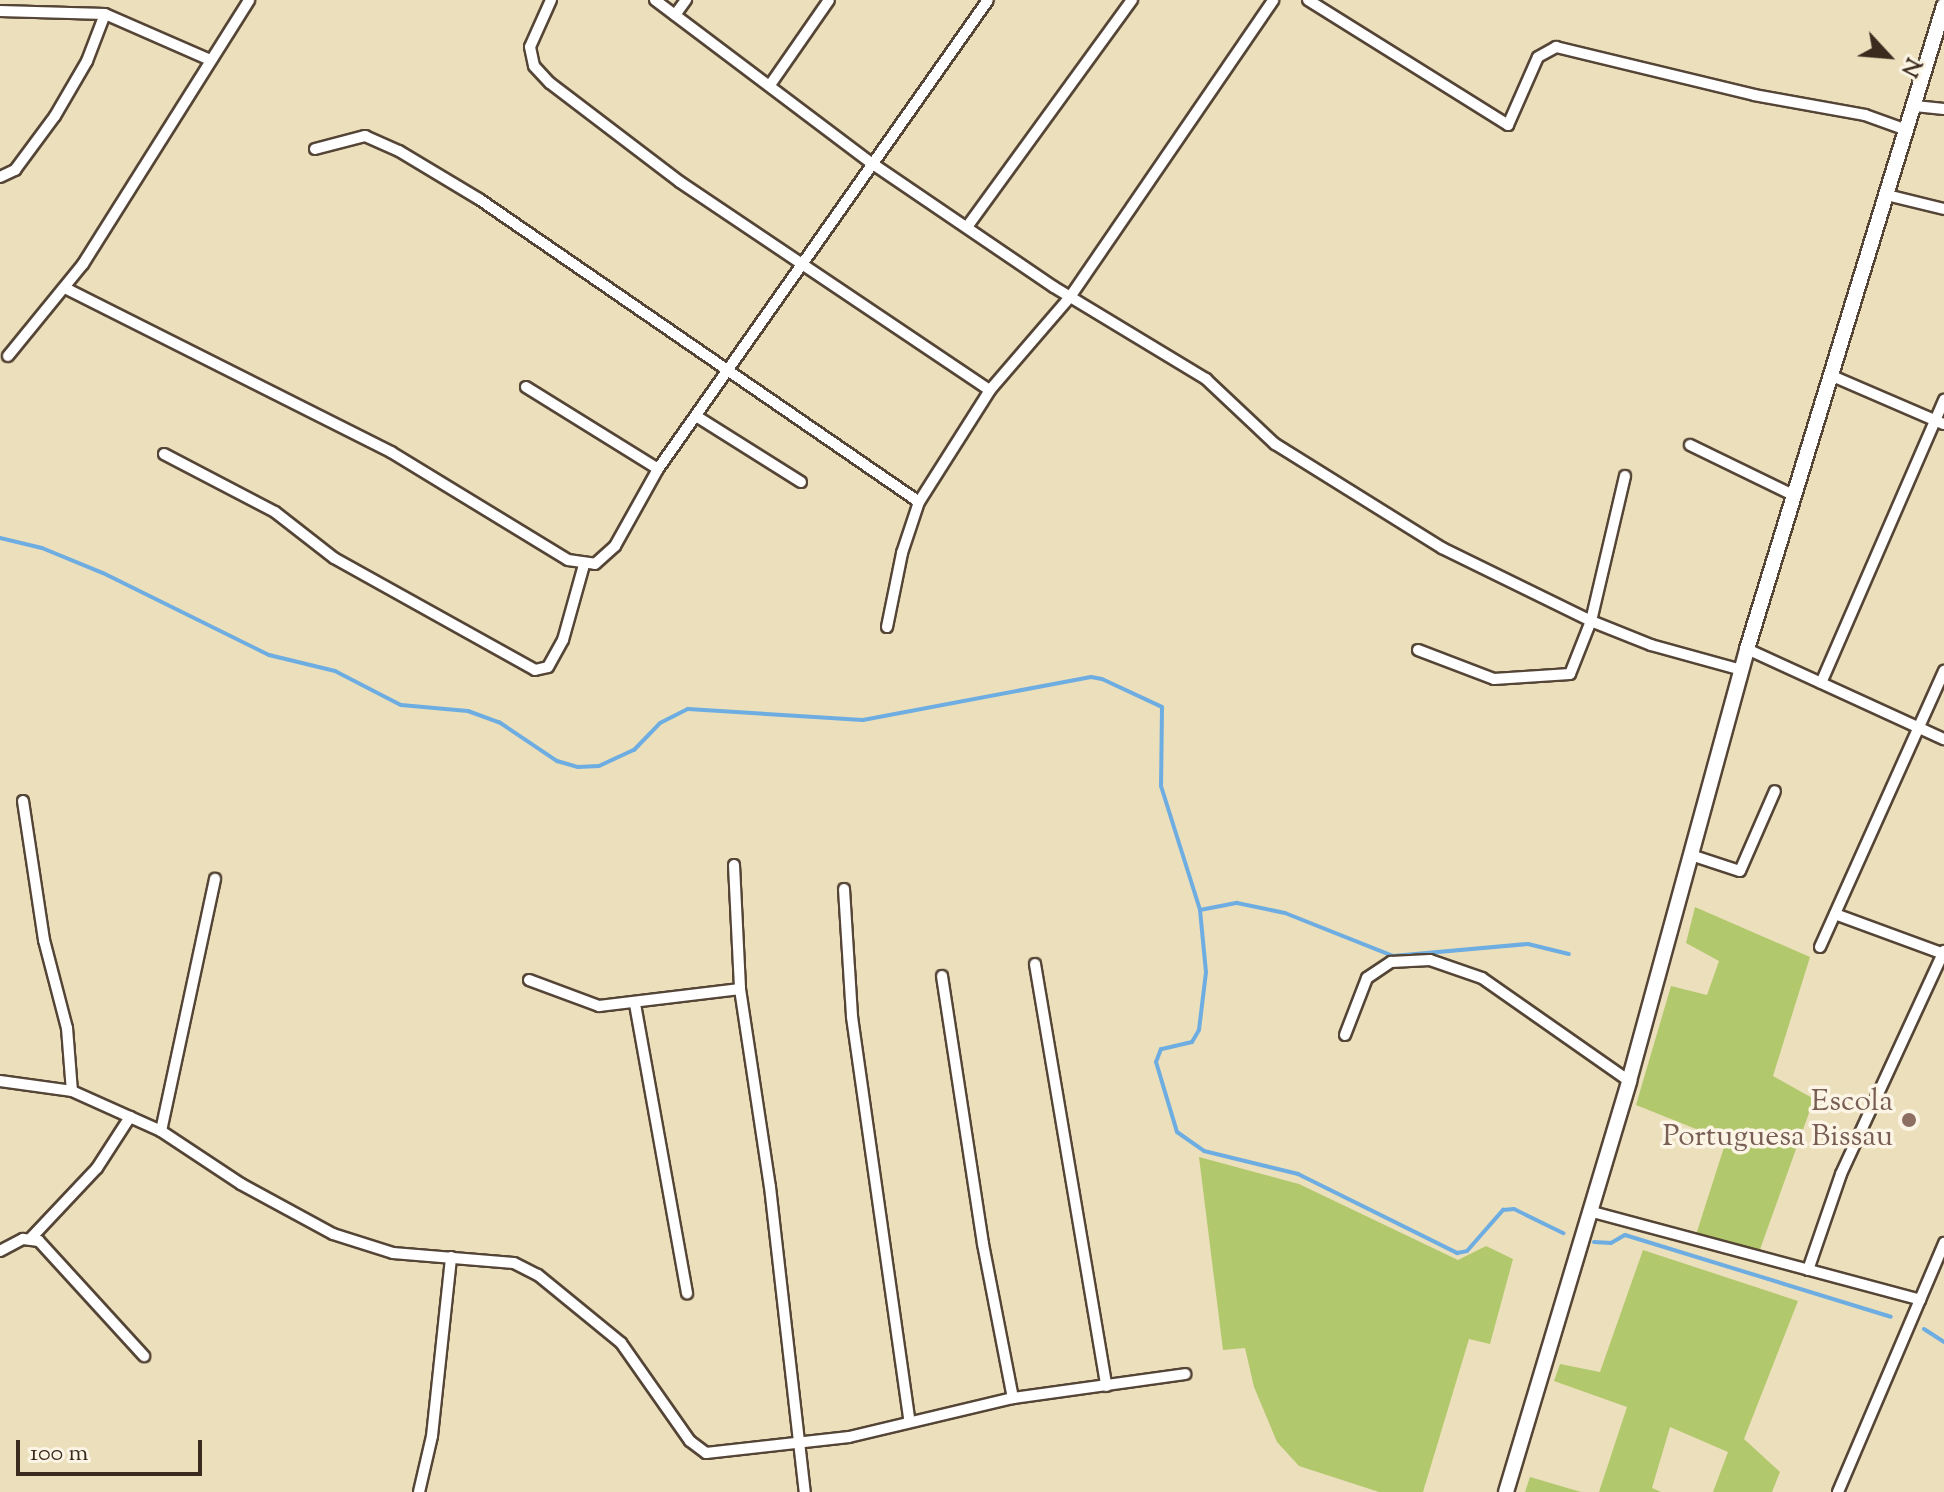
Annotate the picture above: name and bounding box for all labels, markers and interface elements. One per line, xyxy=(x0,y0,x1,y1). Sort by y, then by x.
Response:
north arrow xyxy=(1848,16,1928,96)
text: N xyxy=(1891,52,1928,81)
place label: Escola Portuguesa Bissau xyxy=(1663,1085,1893,1156)
marker: Escola Portuguesa Bissau xyxy=(1900,1111,1918,1129)
scale bar xyxy=(20,1424,206,1474)
text: 100 m xyxy=(30,1437,88,1471)

